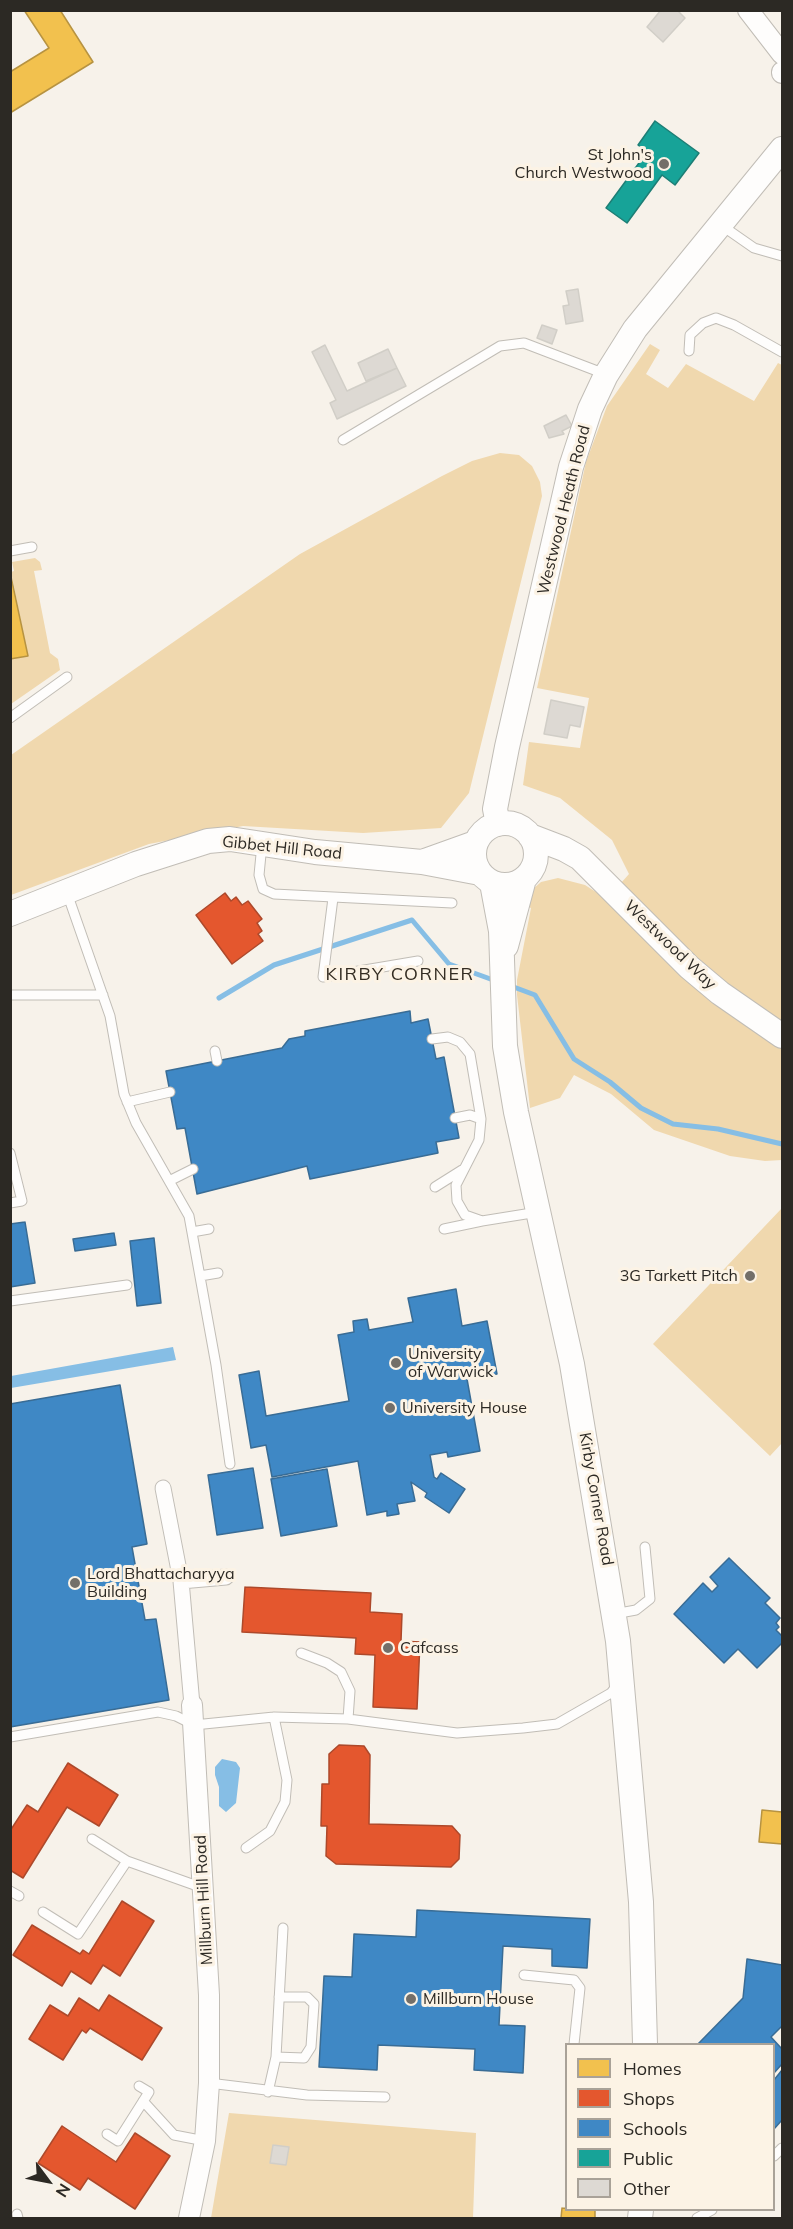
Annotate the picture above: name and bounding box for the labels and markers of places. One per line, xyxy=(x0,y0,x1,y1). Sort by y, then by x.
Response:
place label: St John's Church Westwood xyxy=(514,145,652,183)
marker: St John's Church Westwood xyxy=(657,157,671,171)
place label: 3G Tarkett Pitch xyxy=(620,1266,738,1286)
marker: 3G Tarkett Pitch xyxy=(743,1269,757,1283)
place label: University of Warwick xyxy=(408,1344,493,1382)
marker: University of Warwick xyxy=(389,1356,403,1370)
place label: University House xyxy=(402,1398,527,1418)
marker: University House xyxy=(383,1401,397,1415)
place label: Lord Bhattacharyya Building xyxy=(87,1564,235,1602)
marker: Lord Bhattacharyya Building xyxy=(68,1576,82,1590)
place label: Cafcass xyxy=(400,1638,459,1658)
marker: Cafcass xyxy=(381,1641,395,1655)
place label: Millburn House xyxy=(423,1989,534,2009)
marker: Millburn House xyxy=(404,1992,418,2006)

